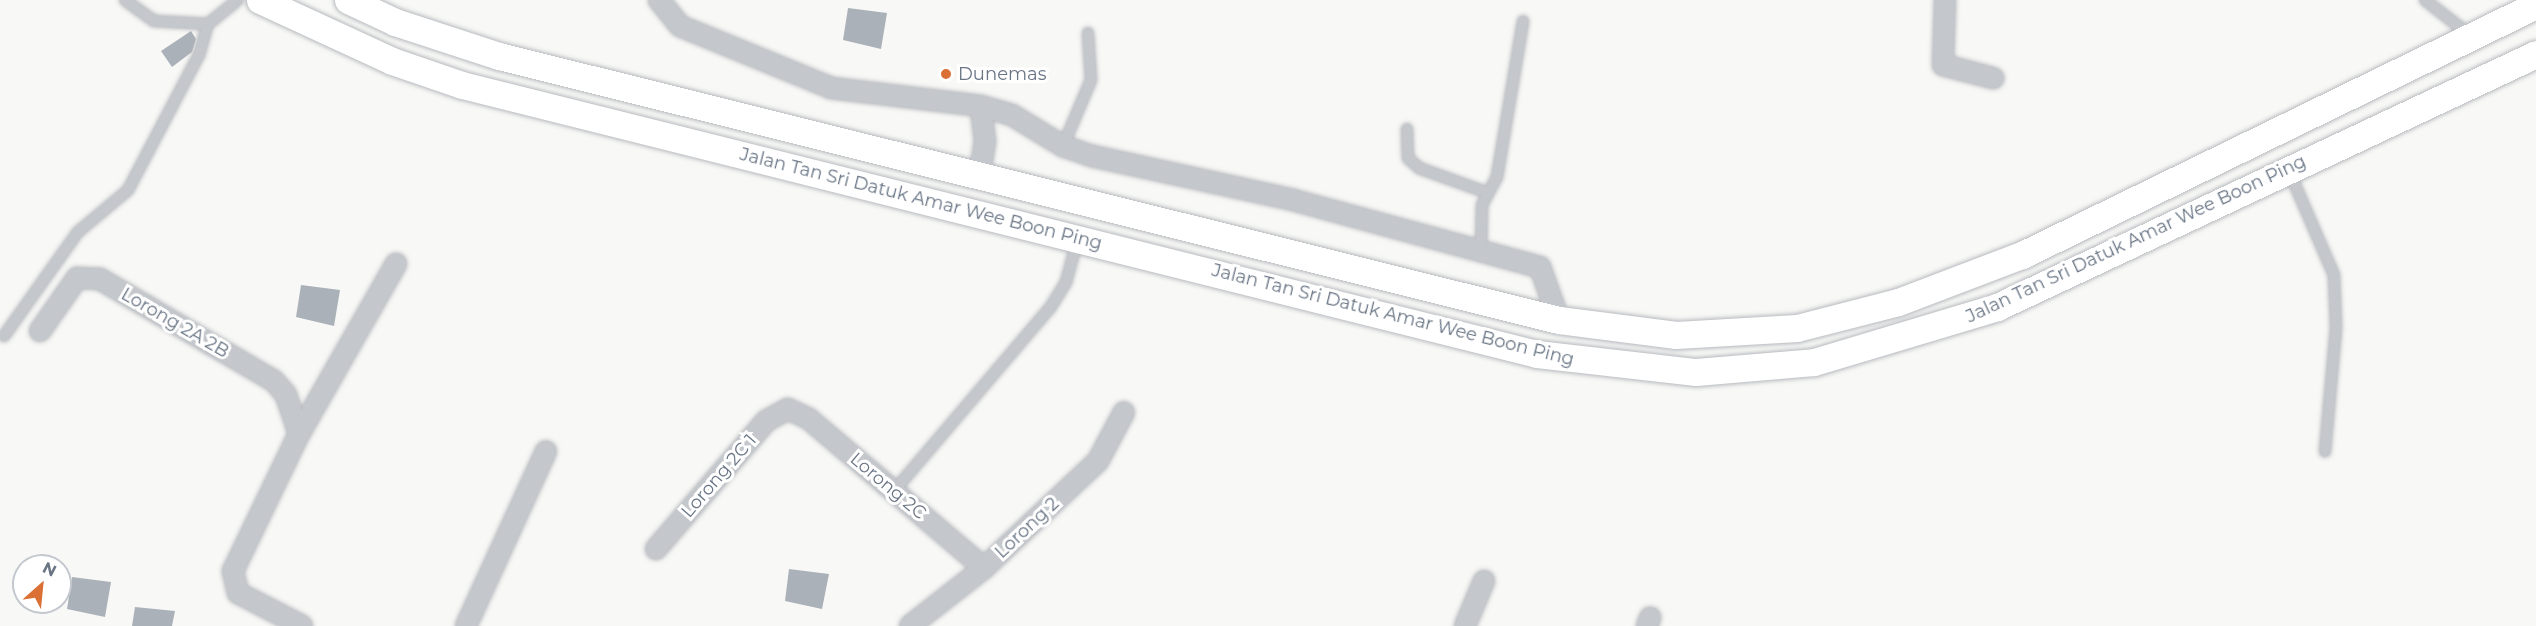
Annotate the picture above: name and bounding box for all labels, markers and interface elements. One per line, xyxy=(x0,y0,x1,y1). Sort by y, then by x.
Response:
place label: Dunemas xyxy=(958,63,1047,85)
marker: Dunemas xyxy=(939,67,953,81)
street label: Jalan Tan Sri Datuk Amar Wee Boon Ping xyxy=(738,143,1104,255)
street label: Jalan Tan Sri Datuk Amar Wee Boon Ping xyxy=(1963,150,2309,328)
street label: Jalan Tan Sri Datuk Amar Wee Boon Ping xyxy=(1210,259,1576,371)
street label: Lorong 2A 2B xyxy=(117,283,233,363)
street label: Lorong 2C 1 xyxy=(677,430,761,522)
street label: Lorong 2C xyxy=(846,448,930,524)
street label: Lorong 2 xyxy=(991,493,1063,563)
north arrow xyxy=(12,554,72,614)
text: N xyxy=(39,558,60,581)

